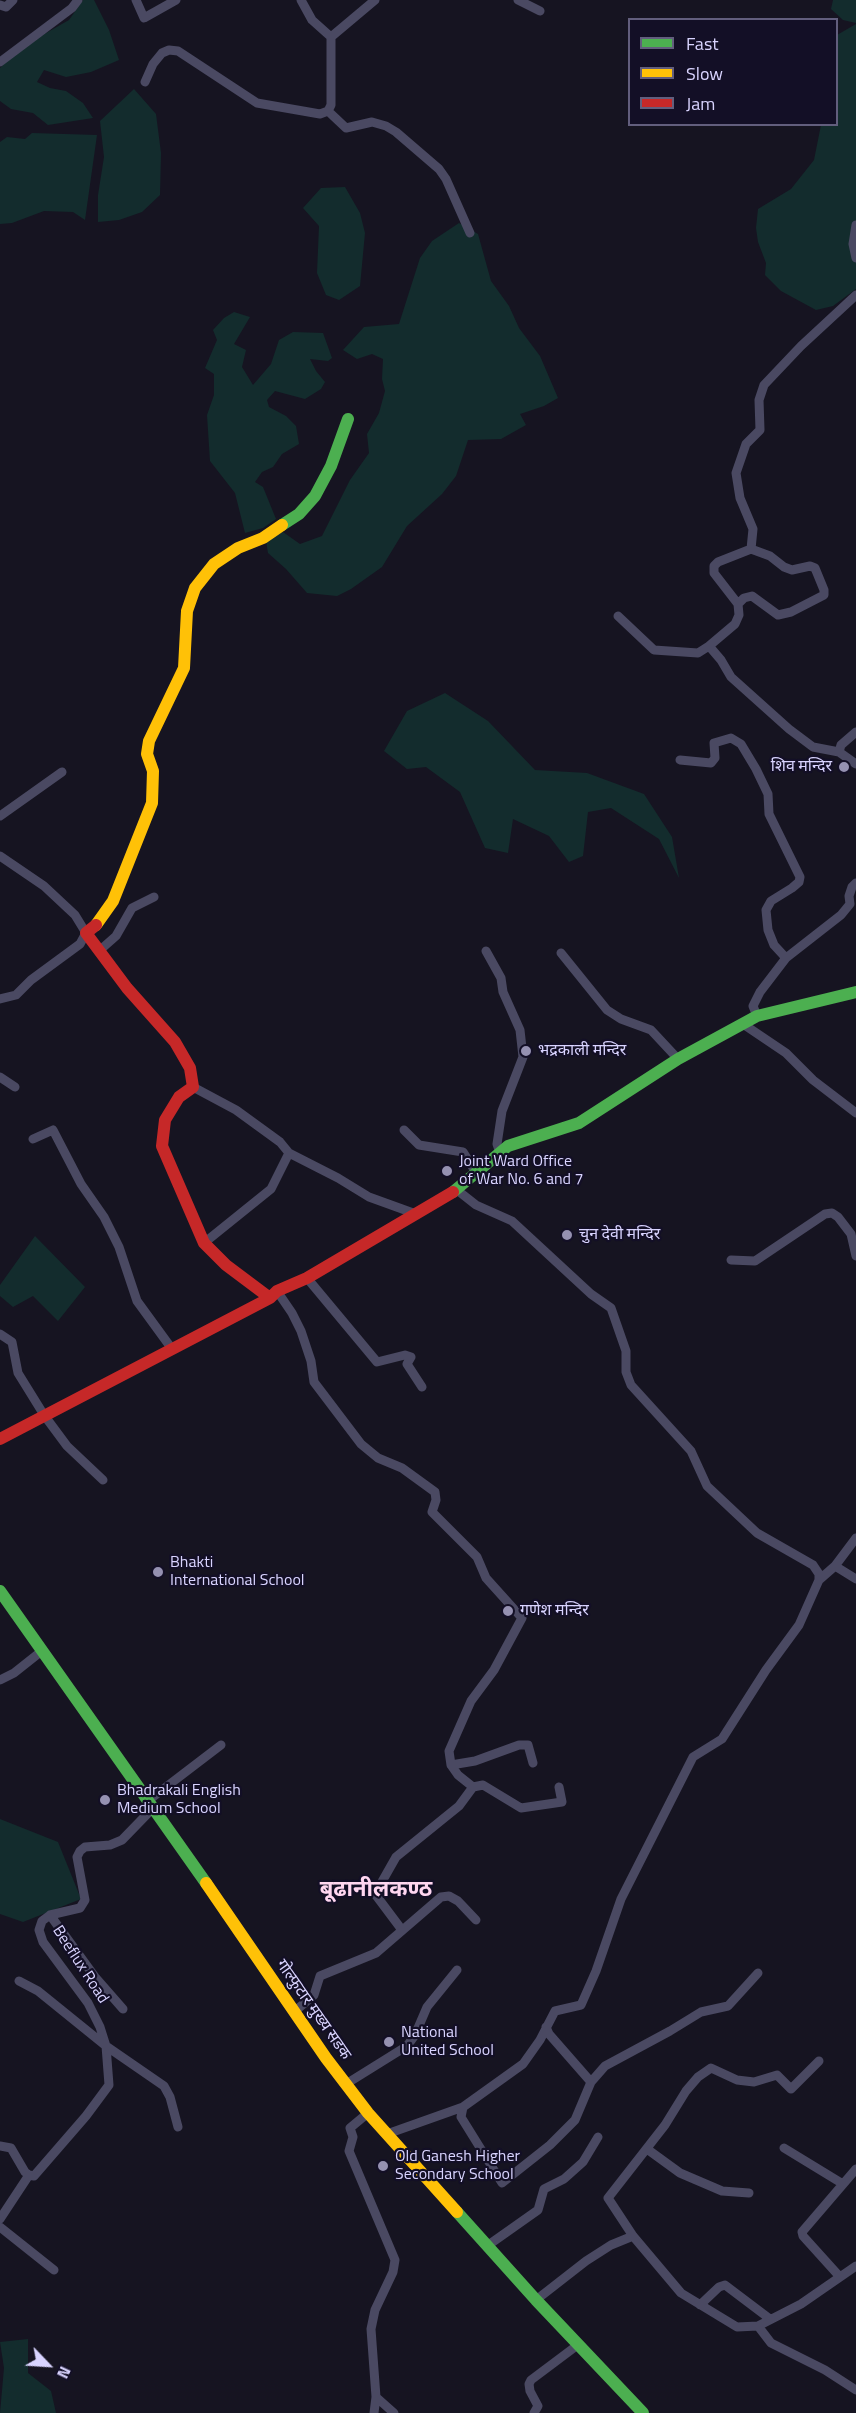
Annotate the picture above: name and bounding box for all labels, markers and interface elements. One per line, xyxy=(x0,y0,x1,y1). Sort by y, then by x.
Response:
legend xyxy=(628,18,838,126)
text: Fast xyxy=(686,30,719,57)
text: Slow xyxy=(686,60,723,87)
text: Jam xyxy=(686,90,715,117)
place label: शिव मन्दिर xyxy=(771,757,832,777)
marker: शिव मन्दिर xyxy=(837,760,851,774)
place label: भद्रकाली मन्दिर xyxy=(538,1041,626,1061)
marker: भद्रकाली मन्दिर xyxy=(519,1044,533,1058)
place label: Joint Ward Office of War No. 6 and 7 xyxy=(459,1152,583,1190)
marker: Joint Ward Office of War No. 6 and 7 xyxy=(440,1164,454,1178)
place label: चुन देवी मन्दिर xyxy=(579,1225,660,1245)
marker: चुन देवी मन्दिर xyxy=(560,1228,574,1242)
place label: Bhakti International School xyxy=(170,1553,305,1591)
marker: Bhakti International School xyxy=(151,1565,165,1579)
place label: गणेश मन्दिर xyxy=(520,1601,589,1621)
marker: गणेश मन्दिर xyxy=(501,1604,515,1618)
place label: Bhadrakali English Medium School xyxy=(117,1781,241,1819)
marker: Bhadrakali English Medium School xyxy=(98,1793,112,1807)
district label: बूढानीलकण्ठ xyxy=(320,1878,432,1904)
street label: Beeflux Road xyxy=(48,1922,112,2008)
street label: गोल्फुटार मुख्य सडक xyxy=(271,1956,355,2064)
place label: National United School xyxy=(401,2023,494,2061)
marker: National United School xyxy=(382,2035,396,2049)
place label: Old Ganesh Higher Secondary School xyxy=(395,2147,520,2185)
marker: Old Ganesh Higher Secondary School xyxy=(376,2159,390,2173)
north arrow xyxy=(18,2335,78,2395)
text: N xyxy=(51,2363,78,2383)

